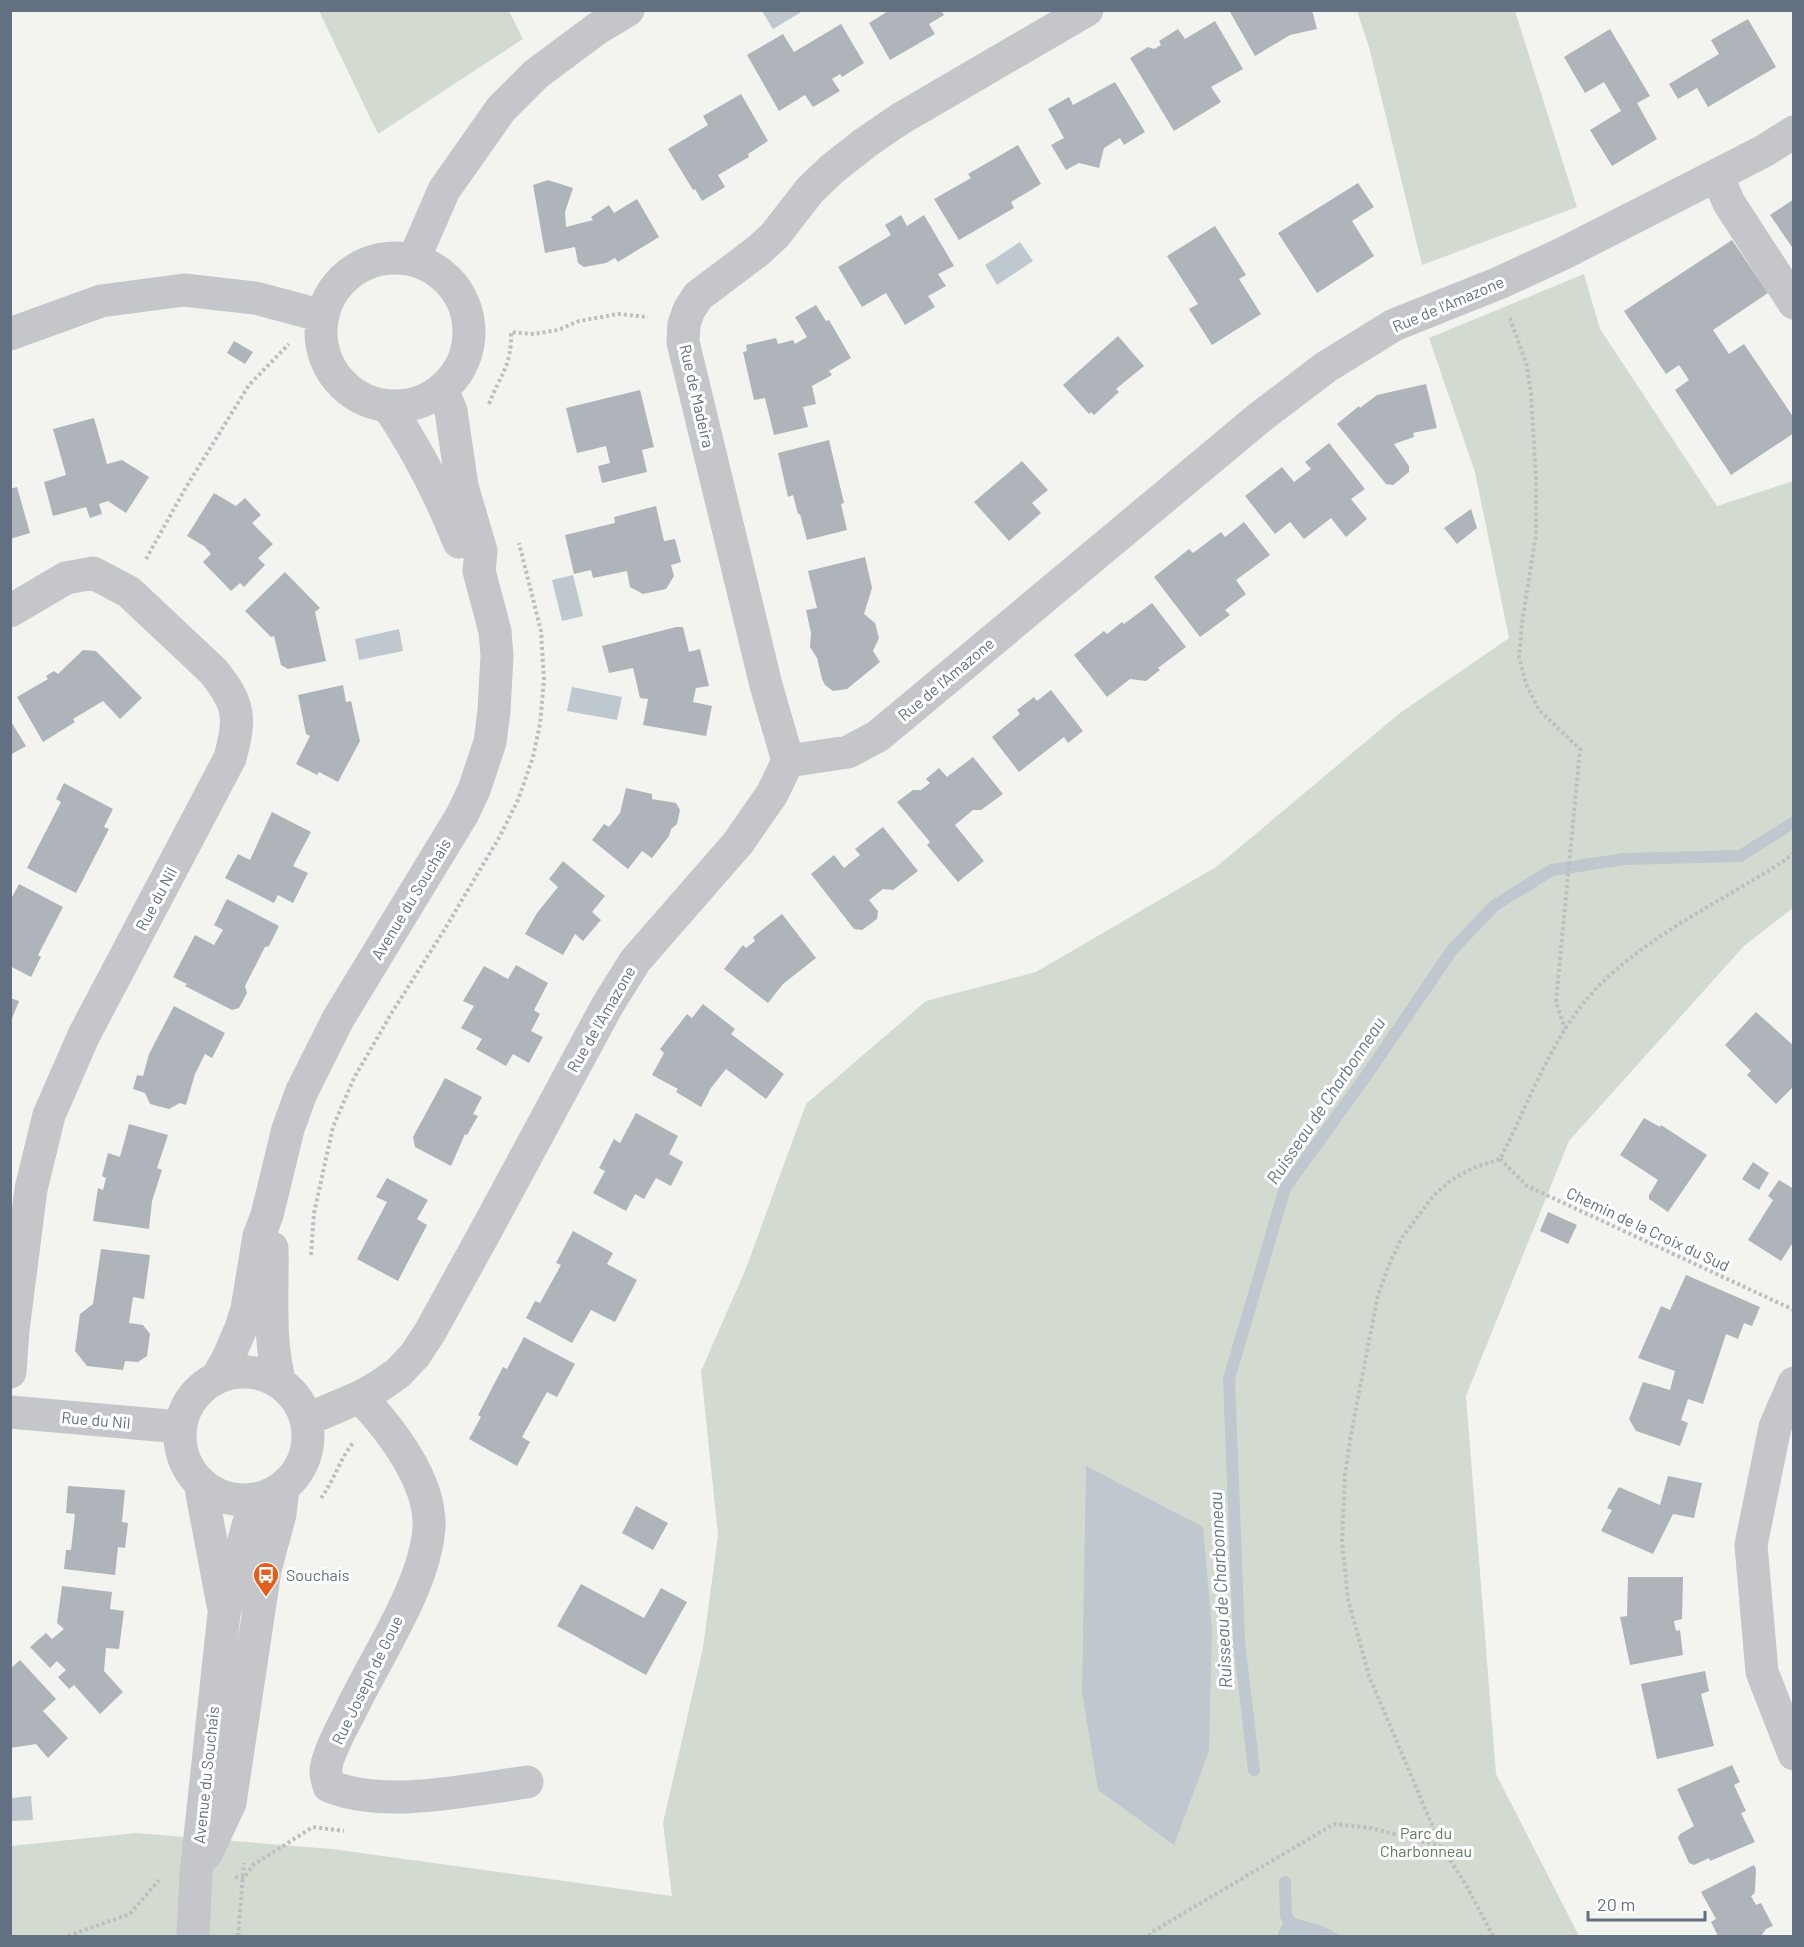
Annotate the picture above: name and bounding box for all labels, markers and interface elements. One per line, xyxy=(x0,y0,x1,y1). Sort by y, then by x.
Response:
street label: Rue de l'Amazone xyxy=(1389,271,1506,336)
street label: Rue de Madeira xyxy=(676,342,719,449)
street label: Rue de l'Amazone xyxy=(894,633,998,724)
street label: Avenue du Souchais xyxy=(367,835,454,963)
street label: Rue du Nil xyxy=(131,864,180,934)
street label: Rue de l'Amazone xyxy=(562,962,639,1075)
water label: Ruisseau de Charbonneau xyxy=(1261,1013,1389,1188)
street label: Chemin de la Croix du Sud xyxy=(1564,1182,1733,1275)
street label: Rue du Nil xyxy=(61,1407,131,1432)
water label: Ruisseau de Charbonneau xyxy=(1204,1491,1236,1689)
bus stop icon: Souchais xyxy=(251,1560,281,1598)
place label: Souchais xyxy=(286,1565,350,1584)
street label: Rue Joseph de Goue xyxy=(327,1612,406,1747)
street label: Avenue du Souchais xyxy=(189,1705,222,1845)
park label: Parc du Charbonneau xyxy=(1380,1823,1472,1860)
scale bar xyxy=(1588,1884,1705,1922)
text: 20 m xyxy=(1597,1893,1635,1915)

